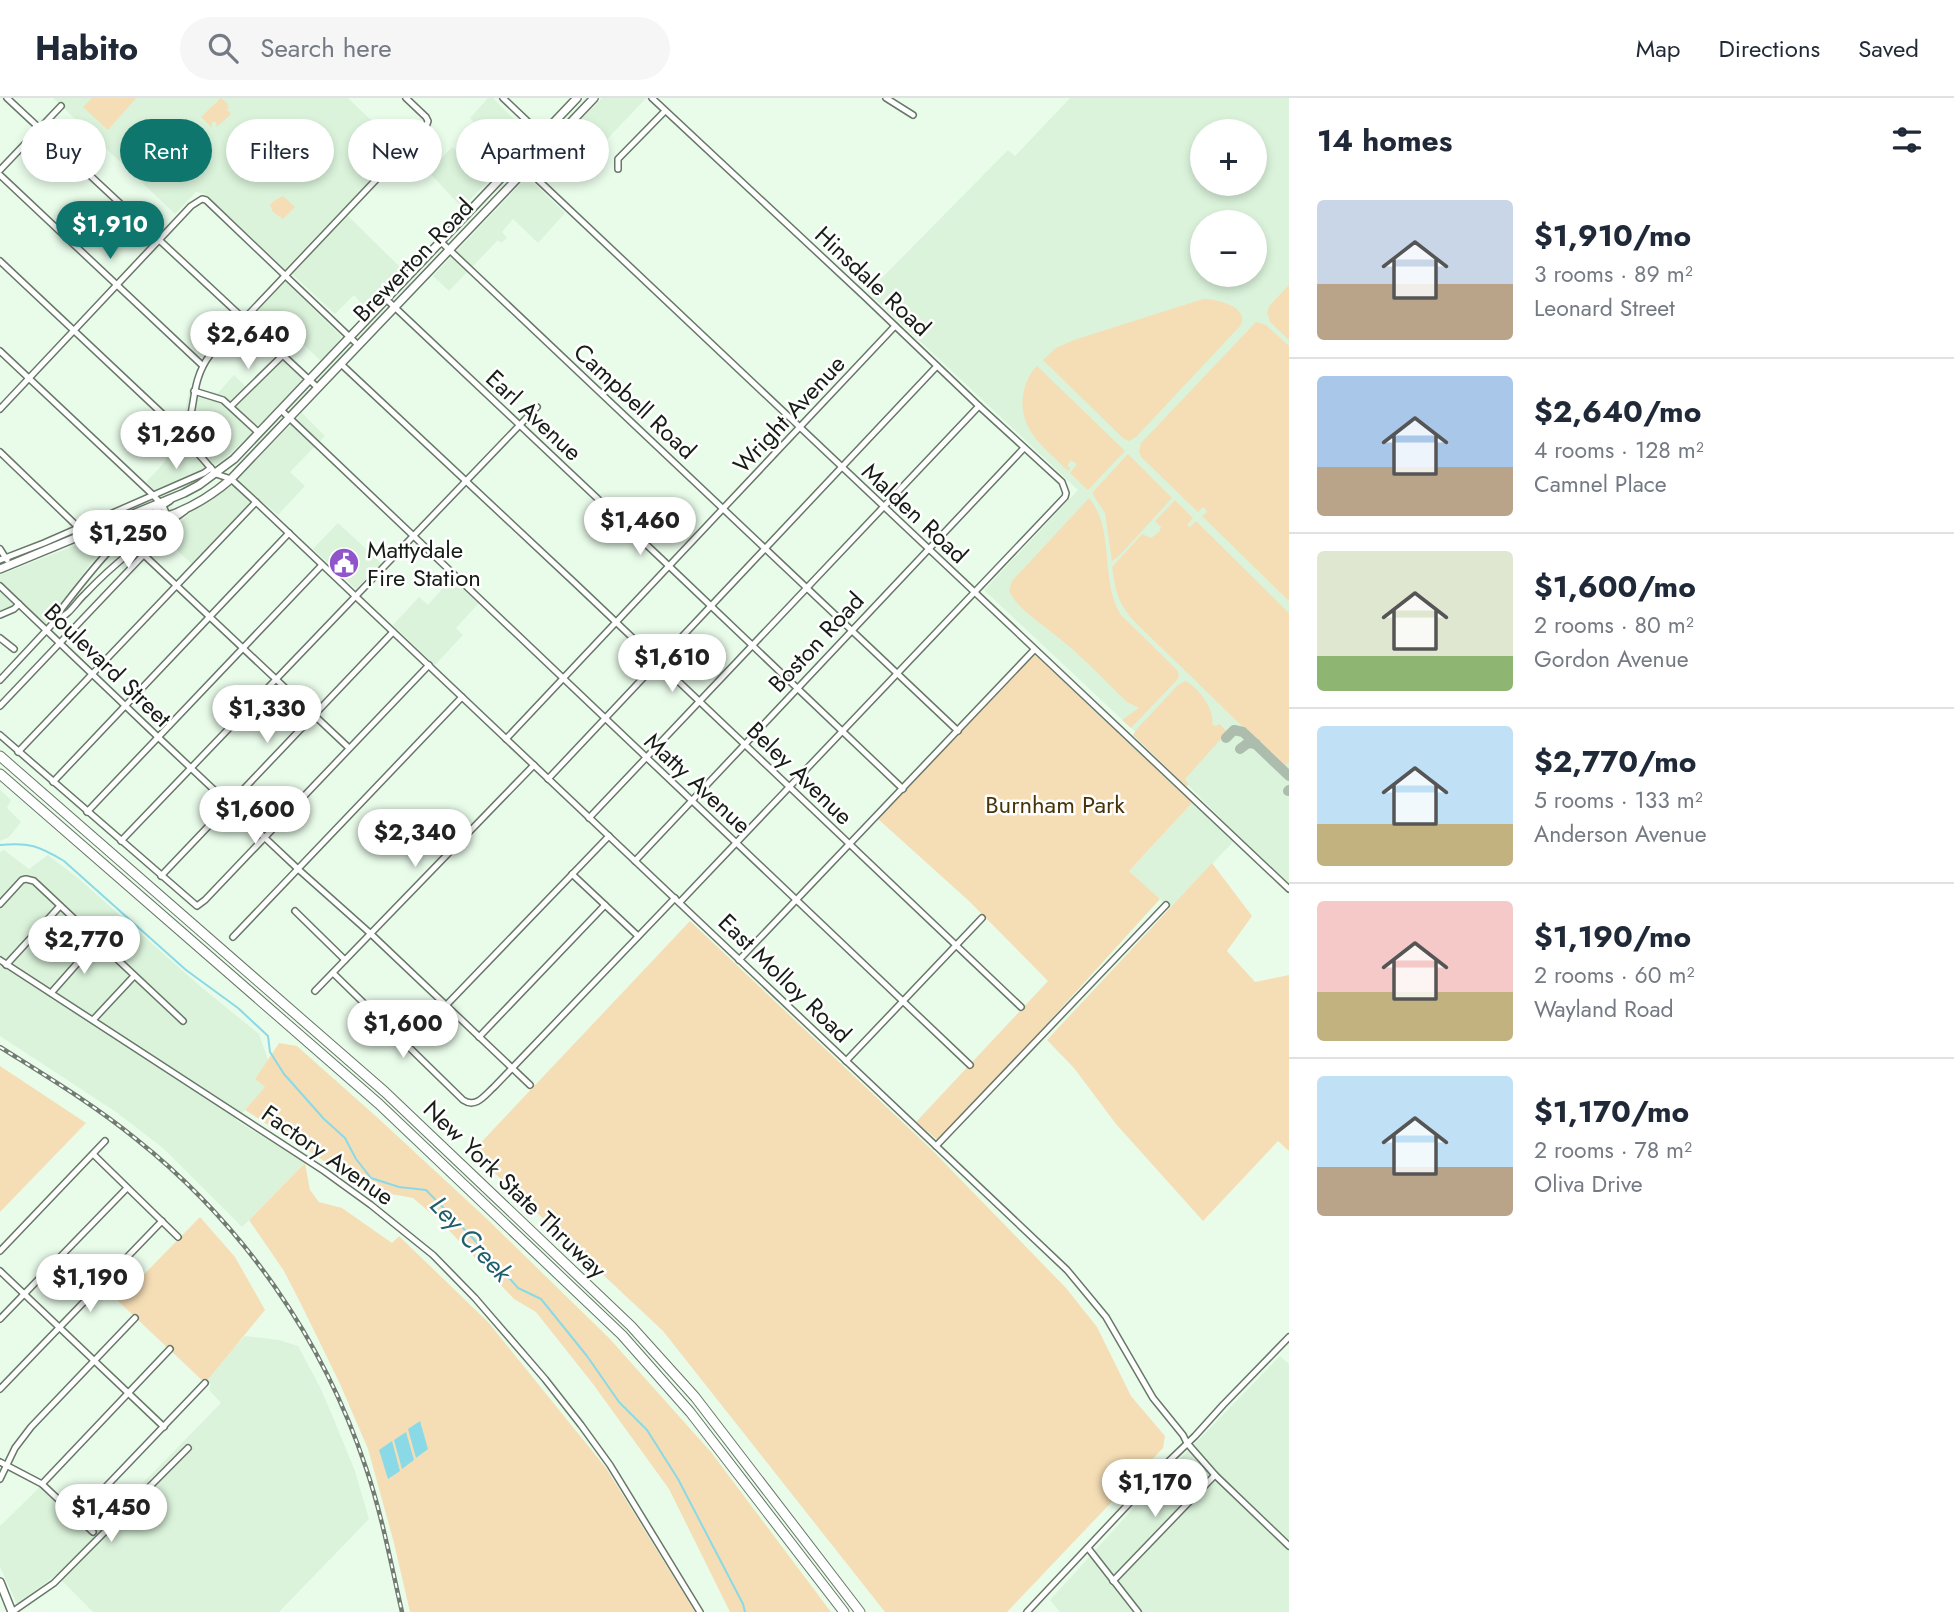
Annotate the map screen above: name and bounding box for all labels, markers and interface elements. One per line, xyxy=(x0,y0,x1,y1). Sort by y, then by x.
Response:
search box xyxy=(180,17,670,80)
text: Habito xyxy=(35,25,138,72)
icon: search xyxy=(204,29,242,67)
text: Search here xyxy=(260,29,392,67)
text: Map xyxy=(1636,31,1681,66)
text: Directions xyxy=(1719,31,1820,66)
text: Saved xyxy=(1858,31,1919,66)
chip: Buy xyxy=(21,119,106,182)
chip: Rent xyxy=(120,119,212,182)
chip: Filters xyxy=(226,119,334,182)
chip: New xyxy=(348,119,442,182)
chip: Apartment xyxy=(456,119,609,182)
map controls xyxy=(1190,119,1267,287)
button: + xyxy=(1190,119,1267,196)
text: 14 homes xyxy=(1317,119,1452,162)
icon: filters xyxy=(1888,121,1926,159)
street label: Brewerton Road xyxy=(345,190,481,330)
pin: $1,910 xyxy=(53,202,167,261)
text: $1,910 xyxy=(72,207,148,241)
button: − xyxy=(1190,210,1267,287)
text: $1,910/mo xyxy=(1534,214,1691,257)
street label: Hinsdale Road xyxy=(807,218,939,344)
icon: home xyxy=(1373,228,1457,312)
text: 3 rooms · 89 m² xyxy=(1534,257,1693,291)
text: Leonard Street xyxy=(1534,291,1675,325)
pin: $2,640 xyxy=(191,312,305,371)
text: $2,640 xyxy=(206,317,290,351)
street label: Campbell Road xyxy=(566,335,704,467)
street label: Wright Avenue xyxy=(725,347,853,481)
street label: Earl Avenue xyxy=(478,361,590,469)
text: $2,640/mo xyxy=(1534,390,1701,433)
icon: home xyxy=(1373,404,1457,488)
pin: $1,260 xyxy=(119,412,233,471)
text: $1,260 xyxy=(136,417,216,451)
text: 4 rooms · 128 m² xyxy=(1534,433,1704,467)
street label: Malden Road xyxy=(854,454,976,572)
text: Camnel Place xyxy=(1534,467,1667,501)
pin: $1,460 xyxy=(583,498,697,557)
text: $1,460 xyxy=(600,503,680,537)
pin: $1,250 xyxy=(71,510,185,570)
text: $1,250 xyxy=(89,516,167,550)
place label: Mattydale Fire Station xyxy=(367,532,481,595)
public building icon: Mattydale Fire Station xyxy=(327,546,361,580)
text: $1,600/mo xyxy=(1534,565,1696,608)
icon: home xyxy=(1373,579,1457,663)
street label: Boston Road xyxy=(760,584,872,700)
street label: Boulevard Street xyxy=(36,595,180,735)
text: 2 rooms · 80 m² xyxy=(1534,608,1694,642)
pin: $1,610 xyxy=(615,634,729,694)
text: $1,610 xyxy=(634,640,710,674)
text: Gordon Avenue xyxy=(1534,642,1689,676)
pin: $1,330 xyxy=(210,686,324,745)
text: $1,330 xyxy=(228,691,306,725)
street label: Beley Avenue xyxy=(739,713,861,833)
street label: Matty Avenue xyxy=(637,724,759,842)
text: $2,770/mo xyxy=(1534,740,1697,783)
icon: home xyxy=(1373,754,1457,838)
text: 5 rooms · 133 m² xyxy=(1534,783,1703,817)
pin: $1,600 xyxy=(198,786,312,846)
park label: Burnham Park xyxy=(985,787,1125,822)
text: $1,600 xyxy=(215,792,295,826)
pin: $2,340 xyxy=(358,810,472,869)
text: $2,340 xyxy=(374,815,456,849)
text: Anderson Avenue xyxy=(1534,817,1707,851)
street label: East Molloy Road xyxy=(711,905,859,1051)
text: $1,190/mo xyxy=(1534,915,1691,958)
pin: $2,770 xyxy=(27,916,141,976)
text: $2,770 xyxy=(44,922,124,956)
icon: home xyxy=(1373,929,1457,1013)
text: 2 rooms · 60 m² xyxy=(1534,958,1694,992)
text: Wayland Road xyxy=(1534,992,1674,1026)
pin: $1,600 xyxy=(346,1000,460,1060)
text: $1,600 xyxy=(363,1006,443,1040)
text: $1,170/mo xyxy=(1534,1090,1689,1133)
street label: New York State Thruway xyxy=(415,1092,615,1286)
street label: Factory Avenue xyxy=(255,1096,401,1214)
icon: home xyxy=(1373,1104,1457,1188)
text: 2 rooms · 78 m² xyxy=(1534,1133,1692,1167)
text: Oliva Drive xyxy=(1534,1167,1643,1201)
water label: Ley Creek xyxy=(421,1187,522,1292)
pin: $1,190 xyxy=(33,1254,147,1314)
text: $1,190 xyxy=(52,1260,128,1294)
pin: $1,170 xyxy=(1098,1460,1212,1519)
text: $1,170 xyxy=(1118,1465,1192,1499)
pin: $1,450 xyxy=(54,1484,168,1544)
text: $1,450 xyxy=(71,1490,151,1524)

